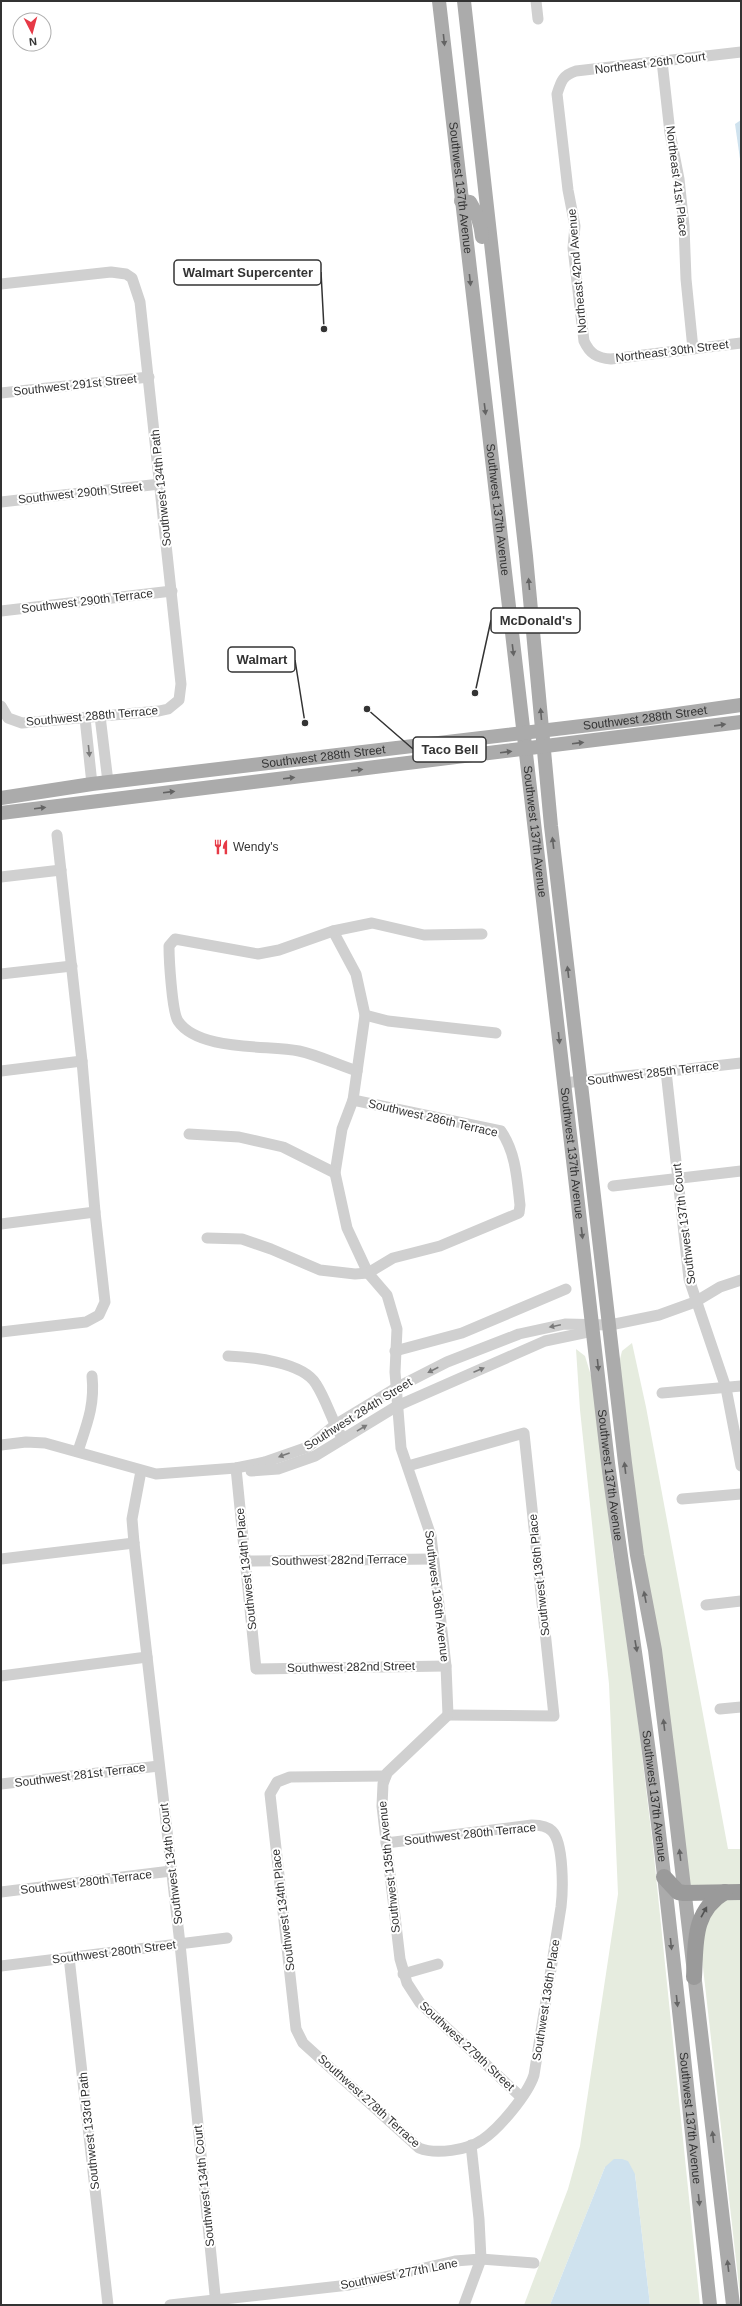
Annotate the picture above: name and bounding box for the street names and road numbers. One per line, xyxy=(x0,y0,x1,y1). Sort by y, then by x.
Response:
street label: Northeast 26th Court xyxy=(594,49,707,77)
street label: Southwest 137th Avenue xyxy=(446,121,475,255)
street label: Northeast 41st Place xyxy=(663,125,691,237)
street label: Northeast 42nd Avenue xyxy=(565,208,589,334)
street label: Northeast 30th Street xyxy=(615,337,730,365)
street label: Southwest 291st Street xyxy=(13,371,138,398)
street label: Southwest 134th Path xyxy=(148,429,174,547)
street label: Southwest 137th Avenue xyxy=(483,443,512,577)
street label: Southwest 290th Street xyxy=(17,479,143,506)
street label: Southwest 290th Terrace xyxy=(20,586,154,616)
street label: Southwest 288th Terrace xyxy=(25,703,159,729)
street label: Southwest 288th Street xyxy=(582,703,709,733)
street label: Southwest 288th Street xyxy=(260,742,387,771)
street label: Southwest 137th Avenue xyxy=(520,765,550,899)
street label: Southwest 285th Terrace xyxy=(586,1058,720,1088)
street label: Southwest 137th Avenue xyxy=(558,1087,587,1220)
street label: Southwest 286th Terrace xyxy=(367,1096,499,1140)
street label: Southwest 137th Court xyxy=(670,1162,698,1285)
street label: Southwest 284th Street xyxy=(301,1375,415,1453)
street label: Southwest 137th Avenue xyxy=(595,1408,626,1542)
street label: Southwest 134th Place xyxy=(233,1507,259,1631)
street label: Southwest 136th Place xyxy=(526,1513,552,1637)
street label: Southwest 136th Avenue xyxy=(422,1529,452,1663)
street label: Southwest 282nd Terrace xyxy=(271,1552,407,1568)
street label: Southwest 282nd Street xyxy=(287,1659,416,1675)
street label: Southwest 137th Avenue xyxy=(639,1729,670,1863)
street label: Southwest 281st Terrace xyxy=(14,1760,147,1790)
street label: Southwest 135th Avenue xyxy=(375,1800,403,1934)
street label: Southwest 134th Court xyxy=(157,1802,185,1925)
street label: Southwest 280th Terrace xyxy=(403,1820,537,1848)
street label: Southwest 134th Place xyxy=(269,1848,297,1972)
street label: Southwest 280th Terrace xyxy=(19,1867,153,1897)
street label: Southwest 280th Street xyxy=(51,1937,177,1967)
street label: Southwest 136th Place xyxy=(529,1938,563,2062)
street label: Southwest 279th Street xyxy=(417,1998,518,2094)
street label: Southwest 278th Terrace xyxy=(315,2051,423,2151)
street label: Southwest 137th Avenue xyxy=(676,2051,704,2185)
street label: Southwest 133rd Path xyxy=(76,2072,102,2190)
street label: Southwest 134th Court xyxy=(191,2124,217,2247)
street label: Southwest 277th Lane xyxy=(339,2256,459,2292)

